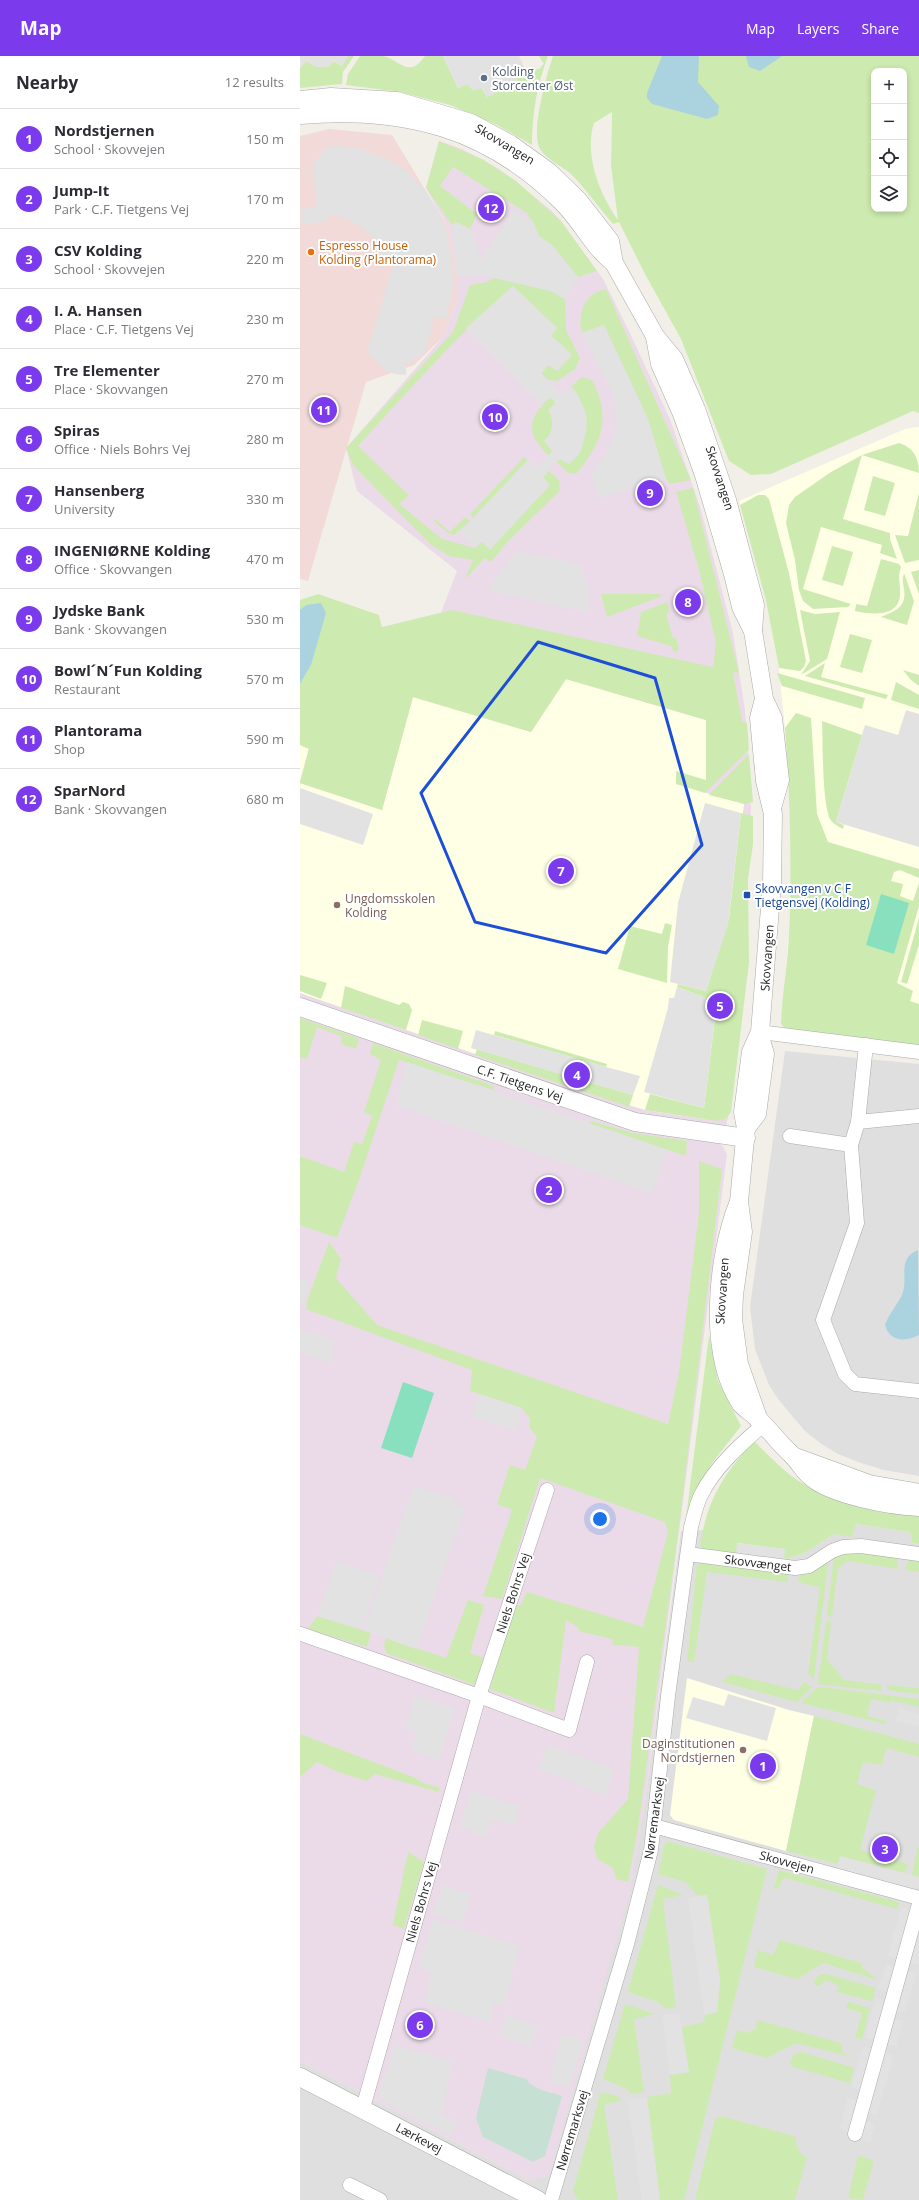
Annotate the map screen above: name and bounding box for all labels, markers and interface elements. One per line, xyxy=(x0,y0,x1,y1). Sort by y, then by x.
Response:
text: Map xyxy=(20,15,61,41)
text: Map xyxy=(746,19,775,38)
text: Layers xyxy=(797,19,839,38)
text: Share xyxy=(861,19,899,38)
place label: Kolding Storcenter Øst xyxy=(492,63,573,94)
map controls xyxy=(871,68,907,212)
button: + xyxy=(871,68,907,104)
text: Nearby xyxy=(16,71,78,94)
text: 12 results xyxy=(225,73,284,91)
marker: Kolding Storcenter Øst xyxy=(479,73,489,83)
button: − xyxy=(871,104,907,140)
text: Nordstjernen xyxy=(54,120,155,140)
street label: Skovvangen xyxy=(472,120,538,168)
text: 1 xyxy=(25,130,33,148)
text: 150 m xyxy=(246,130,284,148)
text: School · Skovvejen xyxy=(54,140,165,158)
button: locate xyxy=(871,140,907,176)
button: layers xyxy=(871,176,907,212)
text: Jump-It xyxy=(54,180,109,200)
text: 2 xyxy=(25,190,33,208)
text: 170 m xyxy=(246,190,284,208)
pin: 12 xyxy=(478,193,504,223)
text: Park · C.F. Tietgens Vej xyxy=(54,200,189,218)
place label: Espresso House Kolding (Plantorama) xyxy=(319,237,437,268)
text: CSV Kolding xyxy=(54,240,142,260)
marker: Espresso House Kolding (Plantorama) xyxy=(306,247,316,257)
text: 3 xyxy=(25,250,33,268)
text: 220 m xyxy=(246,250,284,268)
text: School · Skovvejen xyxy=(54,260,165,278)
text: I. A. Hansen xyxy=(54,300,142,320)
text: 4 xyxy=(25,310,33,328)
text: 230 m xyxy=(246,310,284,328)
text: Place · C.F. Tietgens Vej xyxy=(54,320,194,338)
text: Tre Elementer xyxy=(54,360,160,380)
text: 5 xyxy=(25,370,33,388)
text: 270 m xyxy=(246,370,284,388)
text: Place · Skovvangen xyxy=(54,380,168,398)
pin: 11 xyxy=(311,395,337,425)
pin: 10 xyxy=(482,402,508,432)
text: Spiras xyxy=(54,420,100,440)
text: 6 xyxy=(25,430,33,448)
text: 280 m xyxy=(246,430,284,448)
text: Office · Niels Bohrs Vej xyxy=(54,440,190,458)
street label: Skovvangen xyxy=(702,444,738,512)
pin: 9 xyxy=(637,478,663,508)
text: Hansenberg xyxy=(54,480,144,500)
text: 7 xyxy=(25,490,33,508)
text: 330 m xyxy=(246,490,284,508)
text: University xyxy=(54,500,114,518)
text: INGENIØRNE Kolding xyxy=(54,540,210,560)
text: 8 xyxy=(25,550,33,568)
text: 470 m xyxy=(246,550,284,568)
text: Office · Skovvangen xyxy=(54,560,172,578)
pin: 8 xyxy=(675,587,701,617)
text: Jydske Bank xyxy=(54,600,145,620)
text: 9 xyxy=(25,610,33,628)
text: 530 m xyxy=(246,610,284,628)
text: Bank · Skovvangen xyxy=(54,620,167,638)
text: Bowl´N´Fun Kolding xyxy=(54,660,202,680)
text: 10 xyxy=(22,670,36,688)
text: 570 m xyxy=(246,670,284,688)
text: Restaurant xyxy=(54,680,121,698)
text: Plantorama xyxy=(54,720,142,740)
text: 11 xyxy=(22,730,36,748)
text: 590 m xyxy=(246,730,284,748)
text: Shop xyxy=(54,740,85,758)
text: SparNord xyxy=(54,780,125,800)
text: 12 xyxy=(22,790,36,808)
text: 680 m xyxy=(246,790,284,808)
text: Bank · Skovvangen xyxy=(54,800,167,818)
pin: 7 xyxy=(548,856,574,886)
place label: Skovvangen v C F Tietgensvej (Kolding) xyxy=(755,880,870,911)
place label: Ungdomsskolen Kolding xyxy=(345,890,435,921)
marker: Skovvangen v C F Tietgensvej (Kolding) xyxy=(742,890,752,900)
marker: Ungdomsskolen Kolding xyxy=(332,900,342,910)
street label: Skovvangen xyxy=(756,924,778,992)
pin: 5 xyxy=(707,991,733,1021)
street label: C.F. Tietgens Vej xyxy=(475,1060,565,1106)
pin: 4 xyxy=(564,1060,590,1090)
pin: 2 xyxy=(536,1175,562,1205)
street label: Skovvangen xyxy=(711,1257,733,1325)
your location xyxy=(590,1509,610,1529)
street label: Skovvænget xyxy=(724,1550,792,1576)
street label: Niels Bohrs Vej xyxy=(492,1551,534,1635)
place label: Daginstitutionen Nordstjernen xyxy=(642,1735,735,1766)
marker: Daginstitutionen Nordstjernen xyxy=(738,1745,748,1755)
pin: 1 xyxy=(750,1751,776,1781)
street label: Nørremarksvej xyxy=(640,1776,668,1860)
pin: 3 xyxy=(872,1834,898,1864)
street label: Skovvejen xyxy=(758,1847,816,1877)
street label: Niels Bohrs Vej xyxy=(401,1859,441,1945)
pin: 6 xyxy=(407,2010,433,2040)
street label: Nørremarksvej xyxy=(552,2088,592,2172)
street label: Lærkevej xyxy=(393,2119,445,2157)

